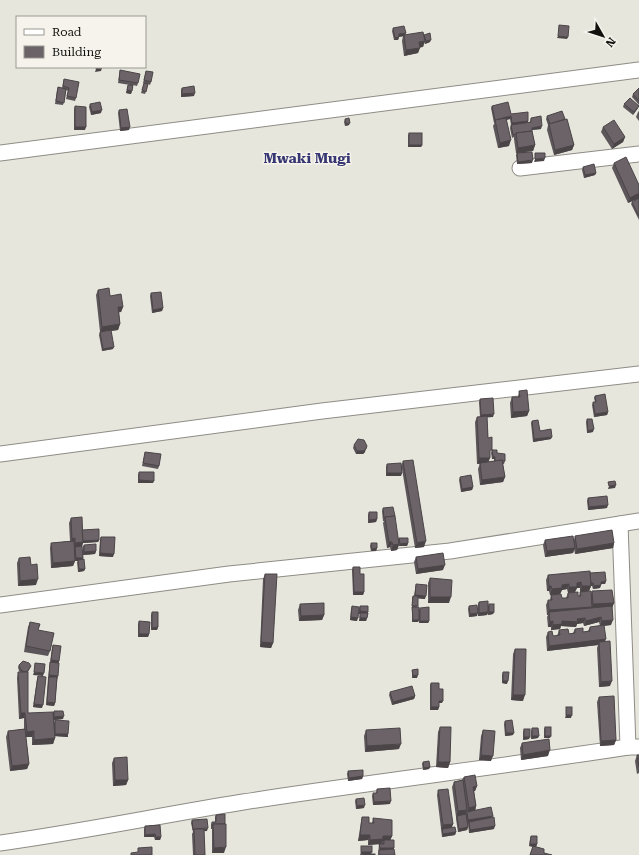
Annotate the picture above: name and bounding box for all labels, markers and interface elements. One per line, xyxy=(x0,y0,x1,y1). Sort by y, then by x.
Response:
legend xyxy=(16,16,146,68)
north arrow xyxy=(583,16,623,56)
text: Road xyxy=(52,25,82,39)
text: N xyxy=(602,35,618,50)
text: Building xyxy=(52,45,101,59)
district label: Mwaki Mugi xyxy=(263,150,351,166)

